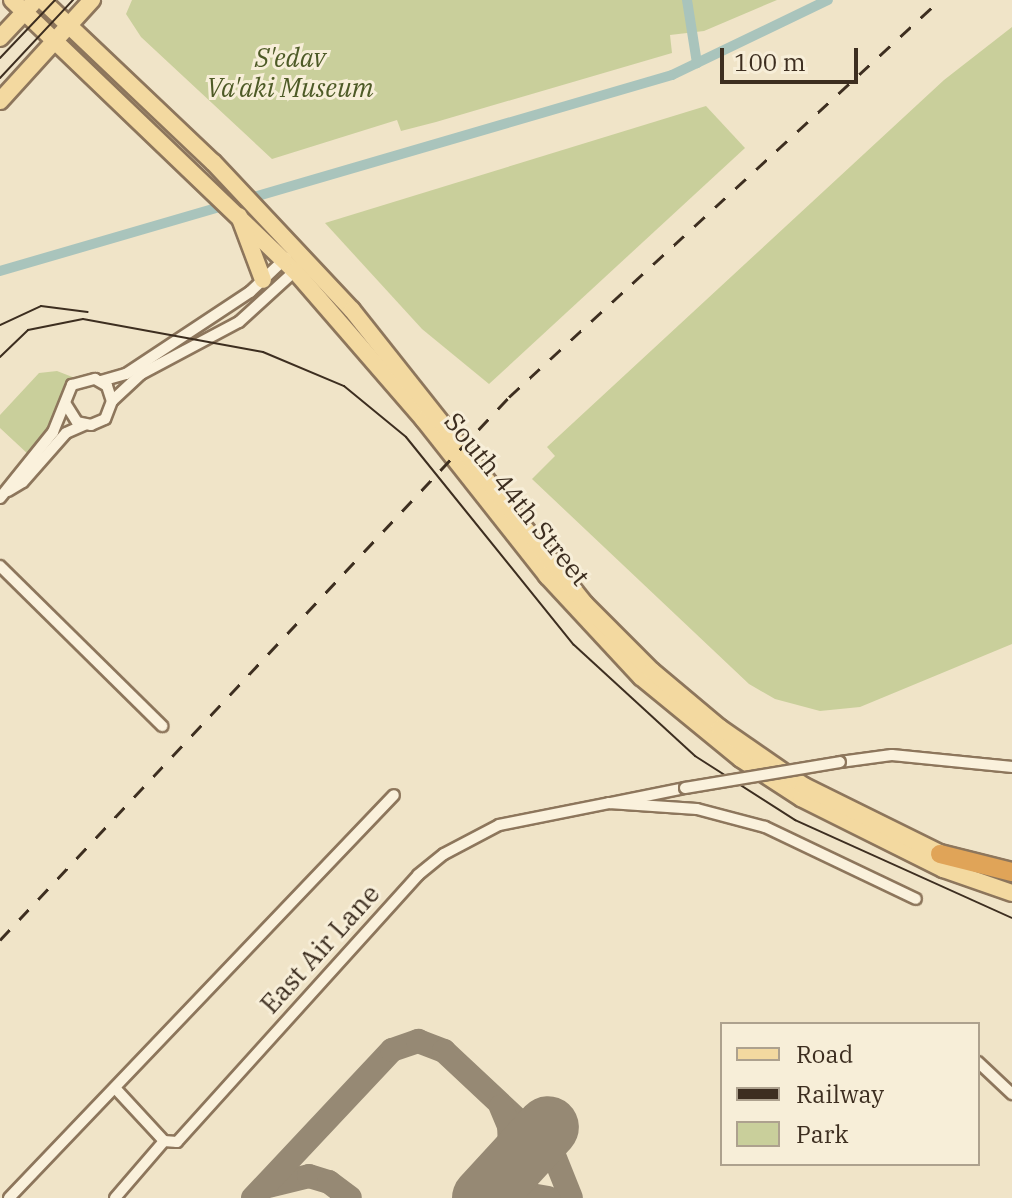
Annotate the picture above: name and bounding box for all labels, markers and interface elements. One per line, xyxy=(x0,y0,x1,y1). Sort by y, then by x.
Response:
scale bar xyxy=(724,32,862,82)
park label: S'edav Va'aki Museum xyxy=(206,42,374,104)
text: 100 m xyxy=(734,46,806,78)
street label: South 44th Street xyxy=(438,406,596,592)
street label: East Air Lane xyxy=(254,878,386,1020)
legend xyxy=(720,1022,980,1166)
text: Road xyxy=(796,1038,853,1070)
text: Railway xyxy=(796,1078,884,1110)
text: Park xyxy=(796,1118,848,1150)

